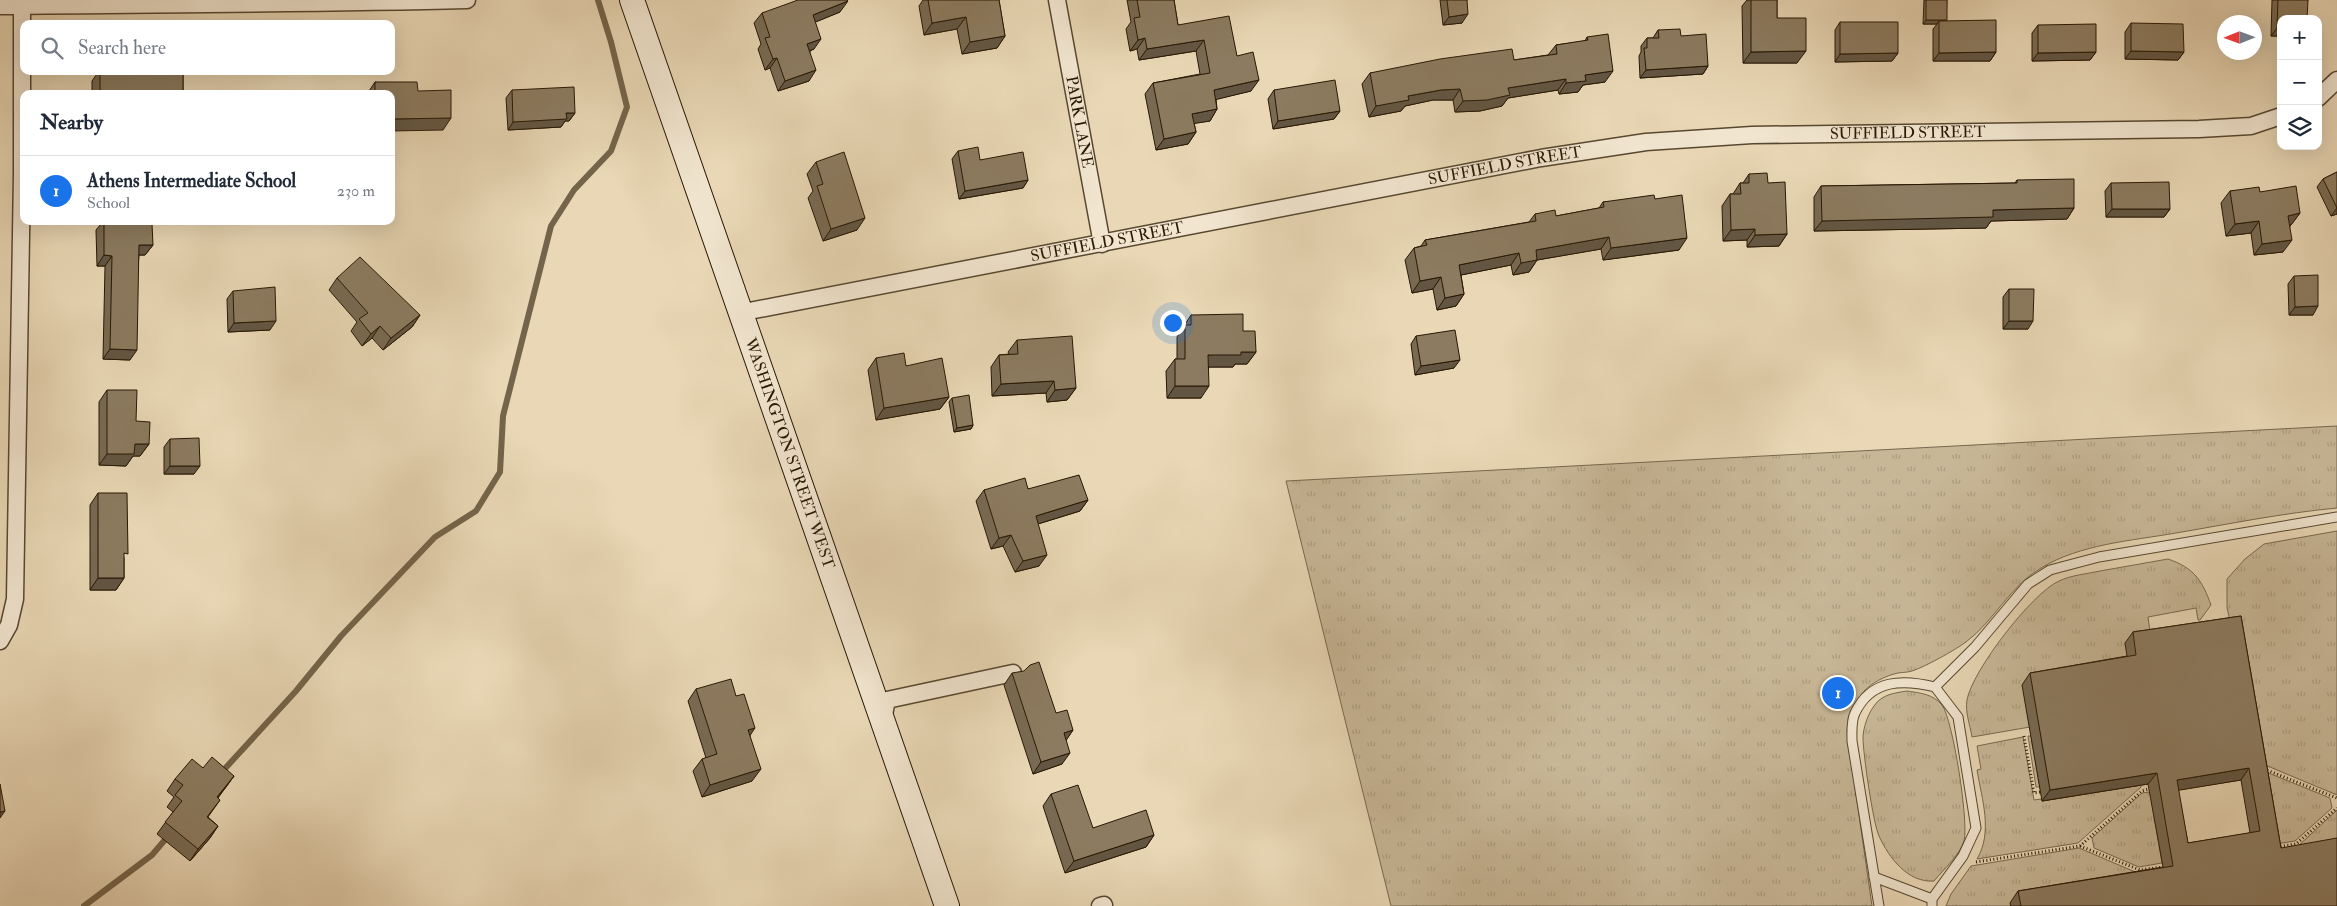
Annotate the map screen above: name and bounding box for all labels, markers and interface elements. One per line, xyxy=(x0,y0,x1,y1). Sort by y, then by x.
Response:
north arrow xyxy=(2217,15,2262,60)
map controls xyxy=(2277,15,2322,150)
button: + xyxy=(2277,15,2322,60)
search box xyxy=(20,20,395,75)
icon: search xyxy=(38,34,66,62)
text: Search here xyxy=(78,36,166,60)
button: − xyxy=(2277,60,2322,105)
street label: PARK LANE xyxy=(1061,74,1098,169)
button: layers xyxy=(2277,105,2322,150)
text: Nearby xyxy=(40,109,103,136)
street label: SUFFIELD STREET xyxy=(1830,122,1986,144)
street label: SUFFIELD STREET xyxy=(1427,142,1583,190)
text: Athens Intermediate School xyxy=(87,169,296,193)
text: 1 xyxy=(53,181,59,201)
text: 230 m xyxy=(337,181,375,201)
text: School xyxy=(87,193,130,213)
street label: SUFFIELD STREET xyxy=(1029,217,1186,266)
your location xyxy=(1160,310,1186,336)
street label: WASHINGTON STREET WEST xyxy=(740,334,839,572)
pin: 1 xyxy=(1822,674,1854,712)

